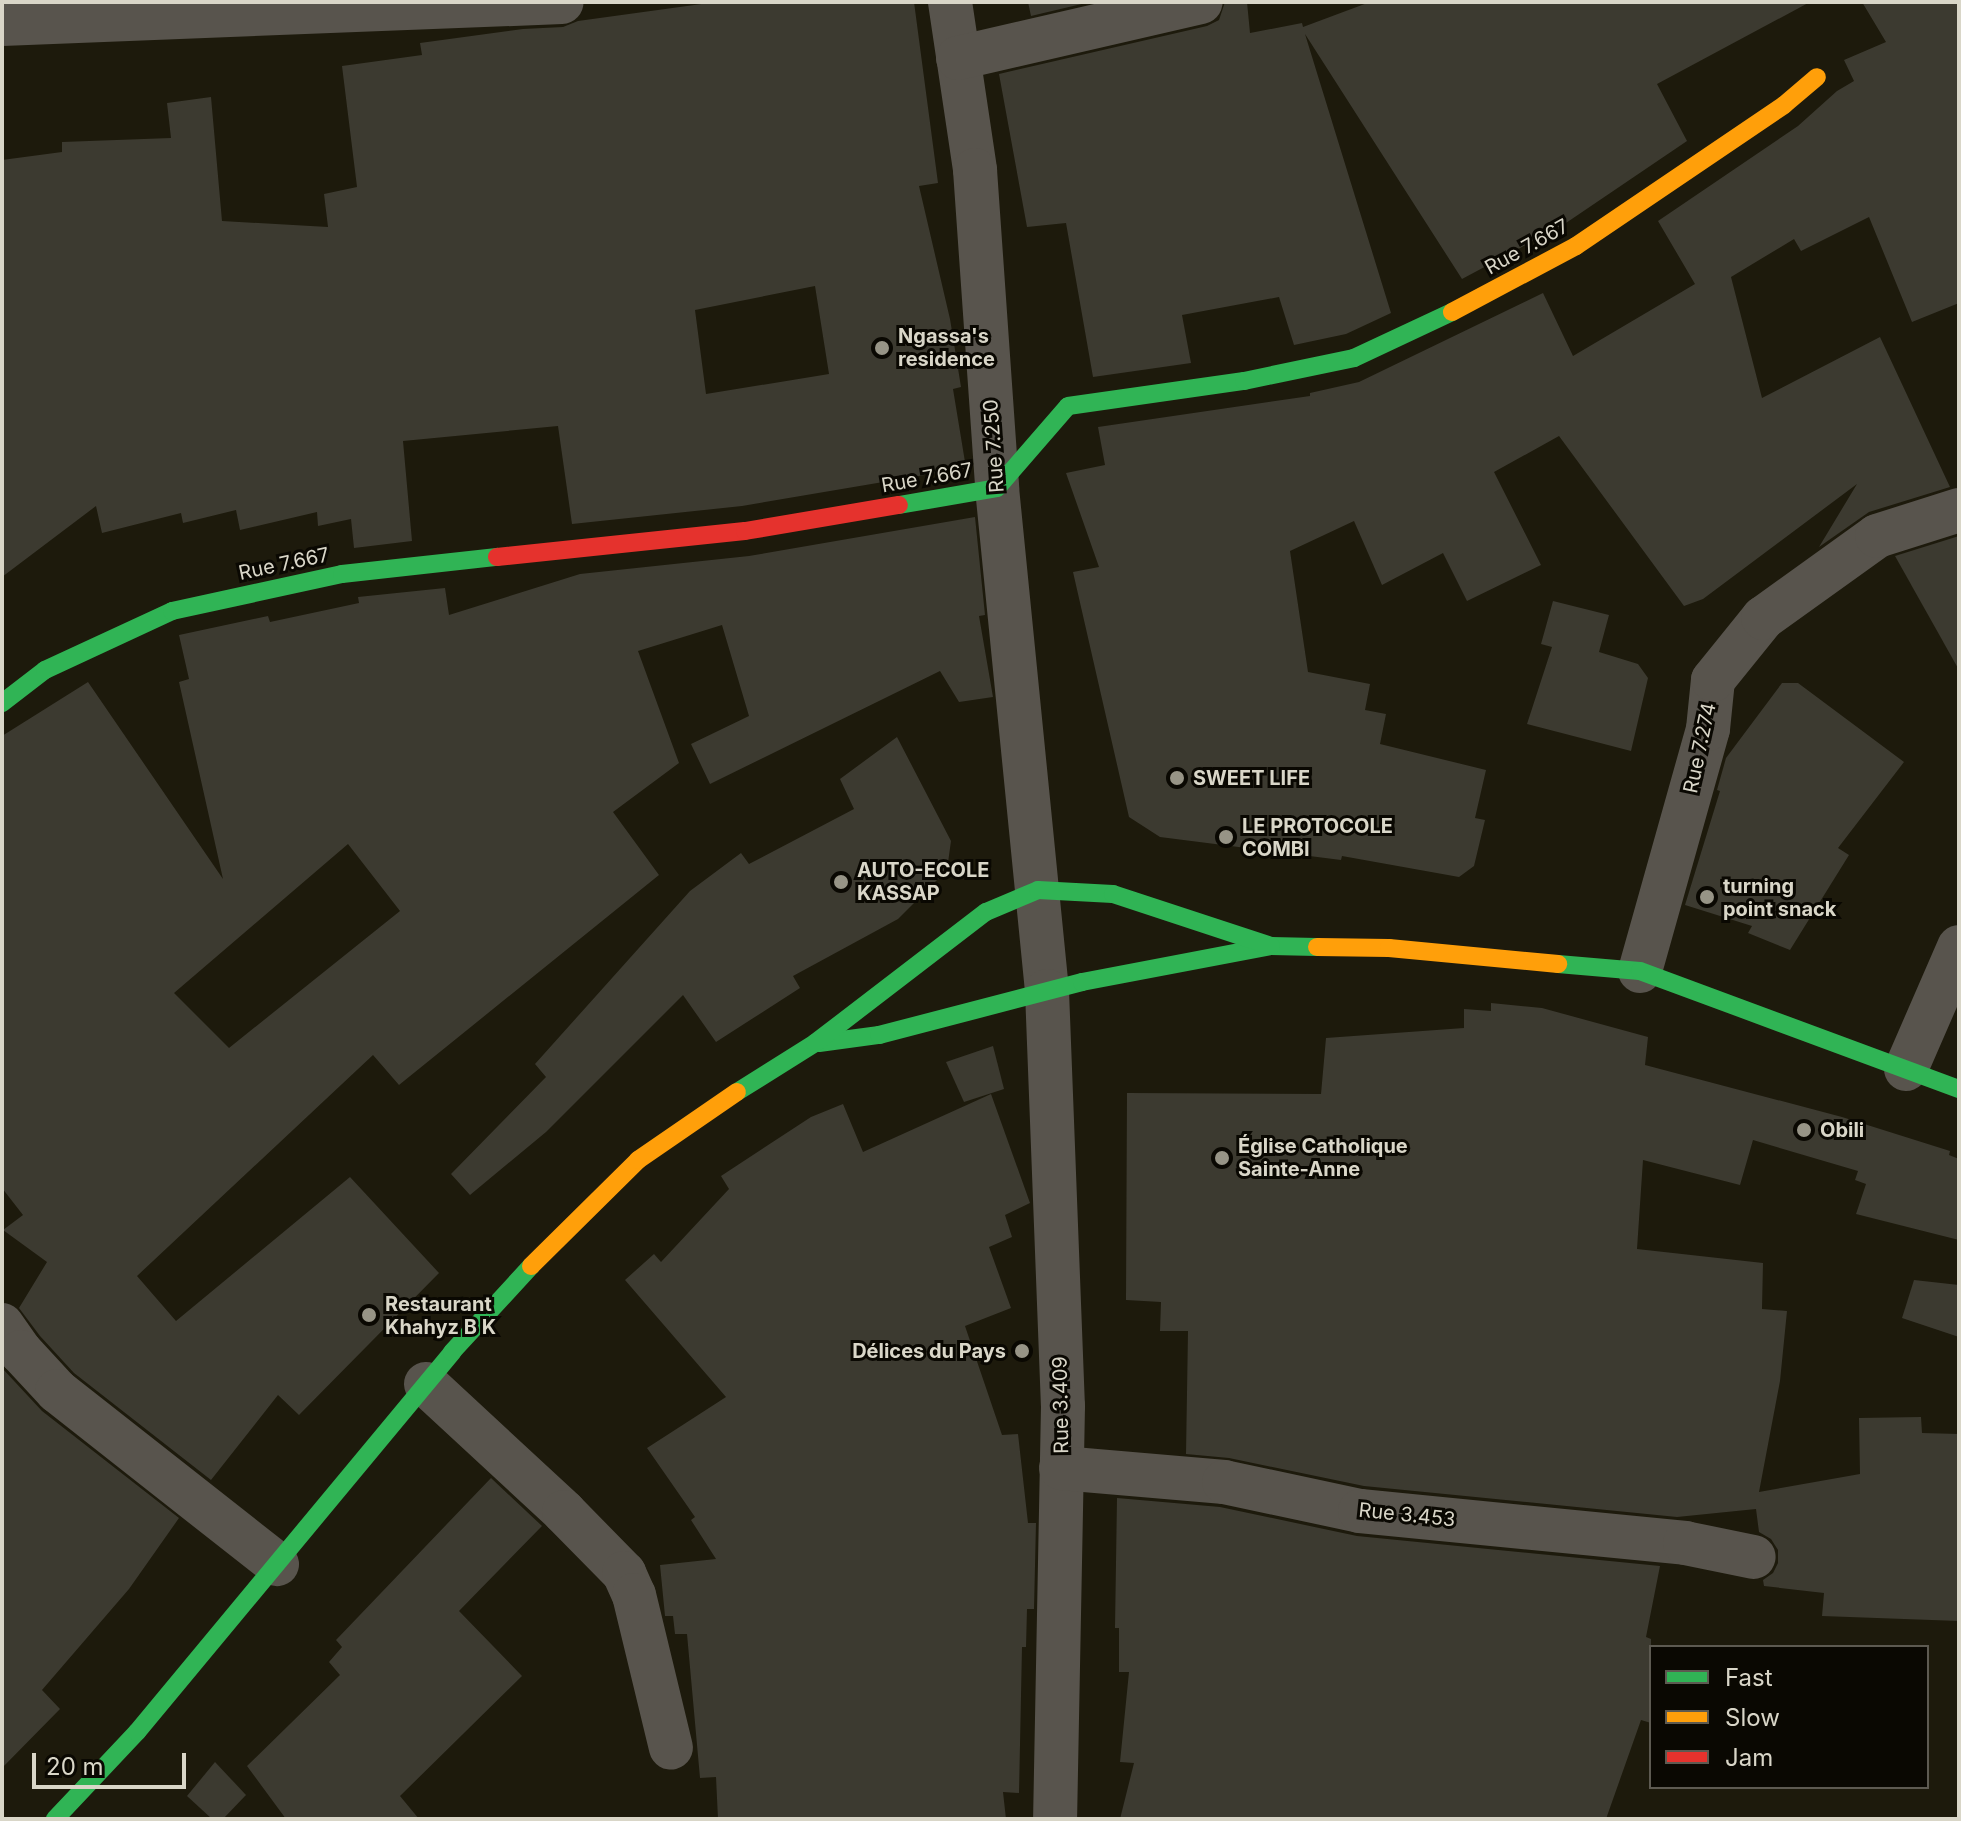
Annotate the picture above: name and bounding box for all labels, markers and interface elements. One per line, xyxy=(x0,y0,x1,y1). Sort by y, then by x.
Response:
street label: Rue 7.667 xyxy=(1481,214,1573,280)
place label: Ngassa's residence xyxy=(898,324,995,371)
marker: Ngassa's residence xyxy=(873,339,891,357)
street label: Rue 7.250 xyxy=(979,399,1009,493)
street label: Rue 7.667 xyxy=(880,458,974,498)
street label: Rue 7.667 xyxy=(236,543,332,585)
street label: Rue 7.274 xyxy=(1679,701,1721,795)
place label: SWEET LIFE xyxy=(1193,766,1310,790)
marker: SWEET LIFE xyxy=(1168,769,1186,787)
place label: LE PROTOCOLE COMBI xyxy=(1242,814,1393,861)
marker: LE PROTOCOLE COMBI xyxy=(1217,828,1235,846)
place label: AUTO-ECOLE KASSAP xyxy=(857,858,989,905)
marker: AUTO-ECOLE KASSAP xyxy=(832,873,850,891)
place label: turning point snack xyxy=(1723,874,1836,921)
marker: turning point snack xyxy=(1698,888,1716,906)
place label: Obili xyxy=(1820,1118,1864,1142)
marker: Obili xyxy=(1795,1121,1813,1139)
place label: Église Catholique Sainte-Anne xyxy=(1238,1134,1408,1181)
marker: Église Catholique Sainte-Anne xyxy=(1213,1149,1231,1167)
place label: Restaurant Khahyz B K xyxy=(385,1292,496,1339)
marker: Restaurant Khahyz B K xyxy=(360,1306,378,1324)
place label: Délices du Pays xyxy=(852,1339,1006,1363)
marker: Délices du Pays xyxy=(1013,1342,1031,1360)
street label: Rue 3.409 xyxy=(1048,1356,1074,1454)
street label: Rue 3.453 xyxy=(1357,1498,1457,1532)
legend xyxy=(1649,1645,1929,1789)
text: Fast xyxy=(1725,1663,1773,1692)
text: Slow xyxy=(1725,1703,1780,1732)
scale bar xyxy=(36,1737,190,1787)
text: Jam xyxy=(1725,1743,1773,1772)
text: 20 m xyxy=(46,1752,104,1781)

